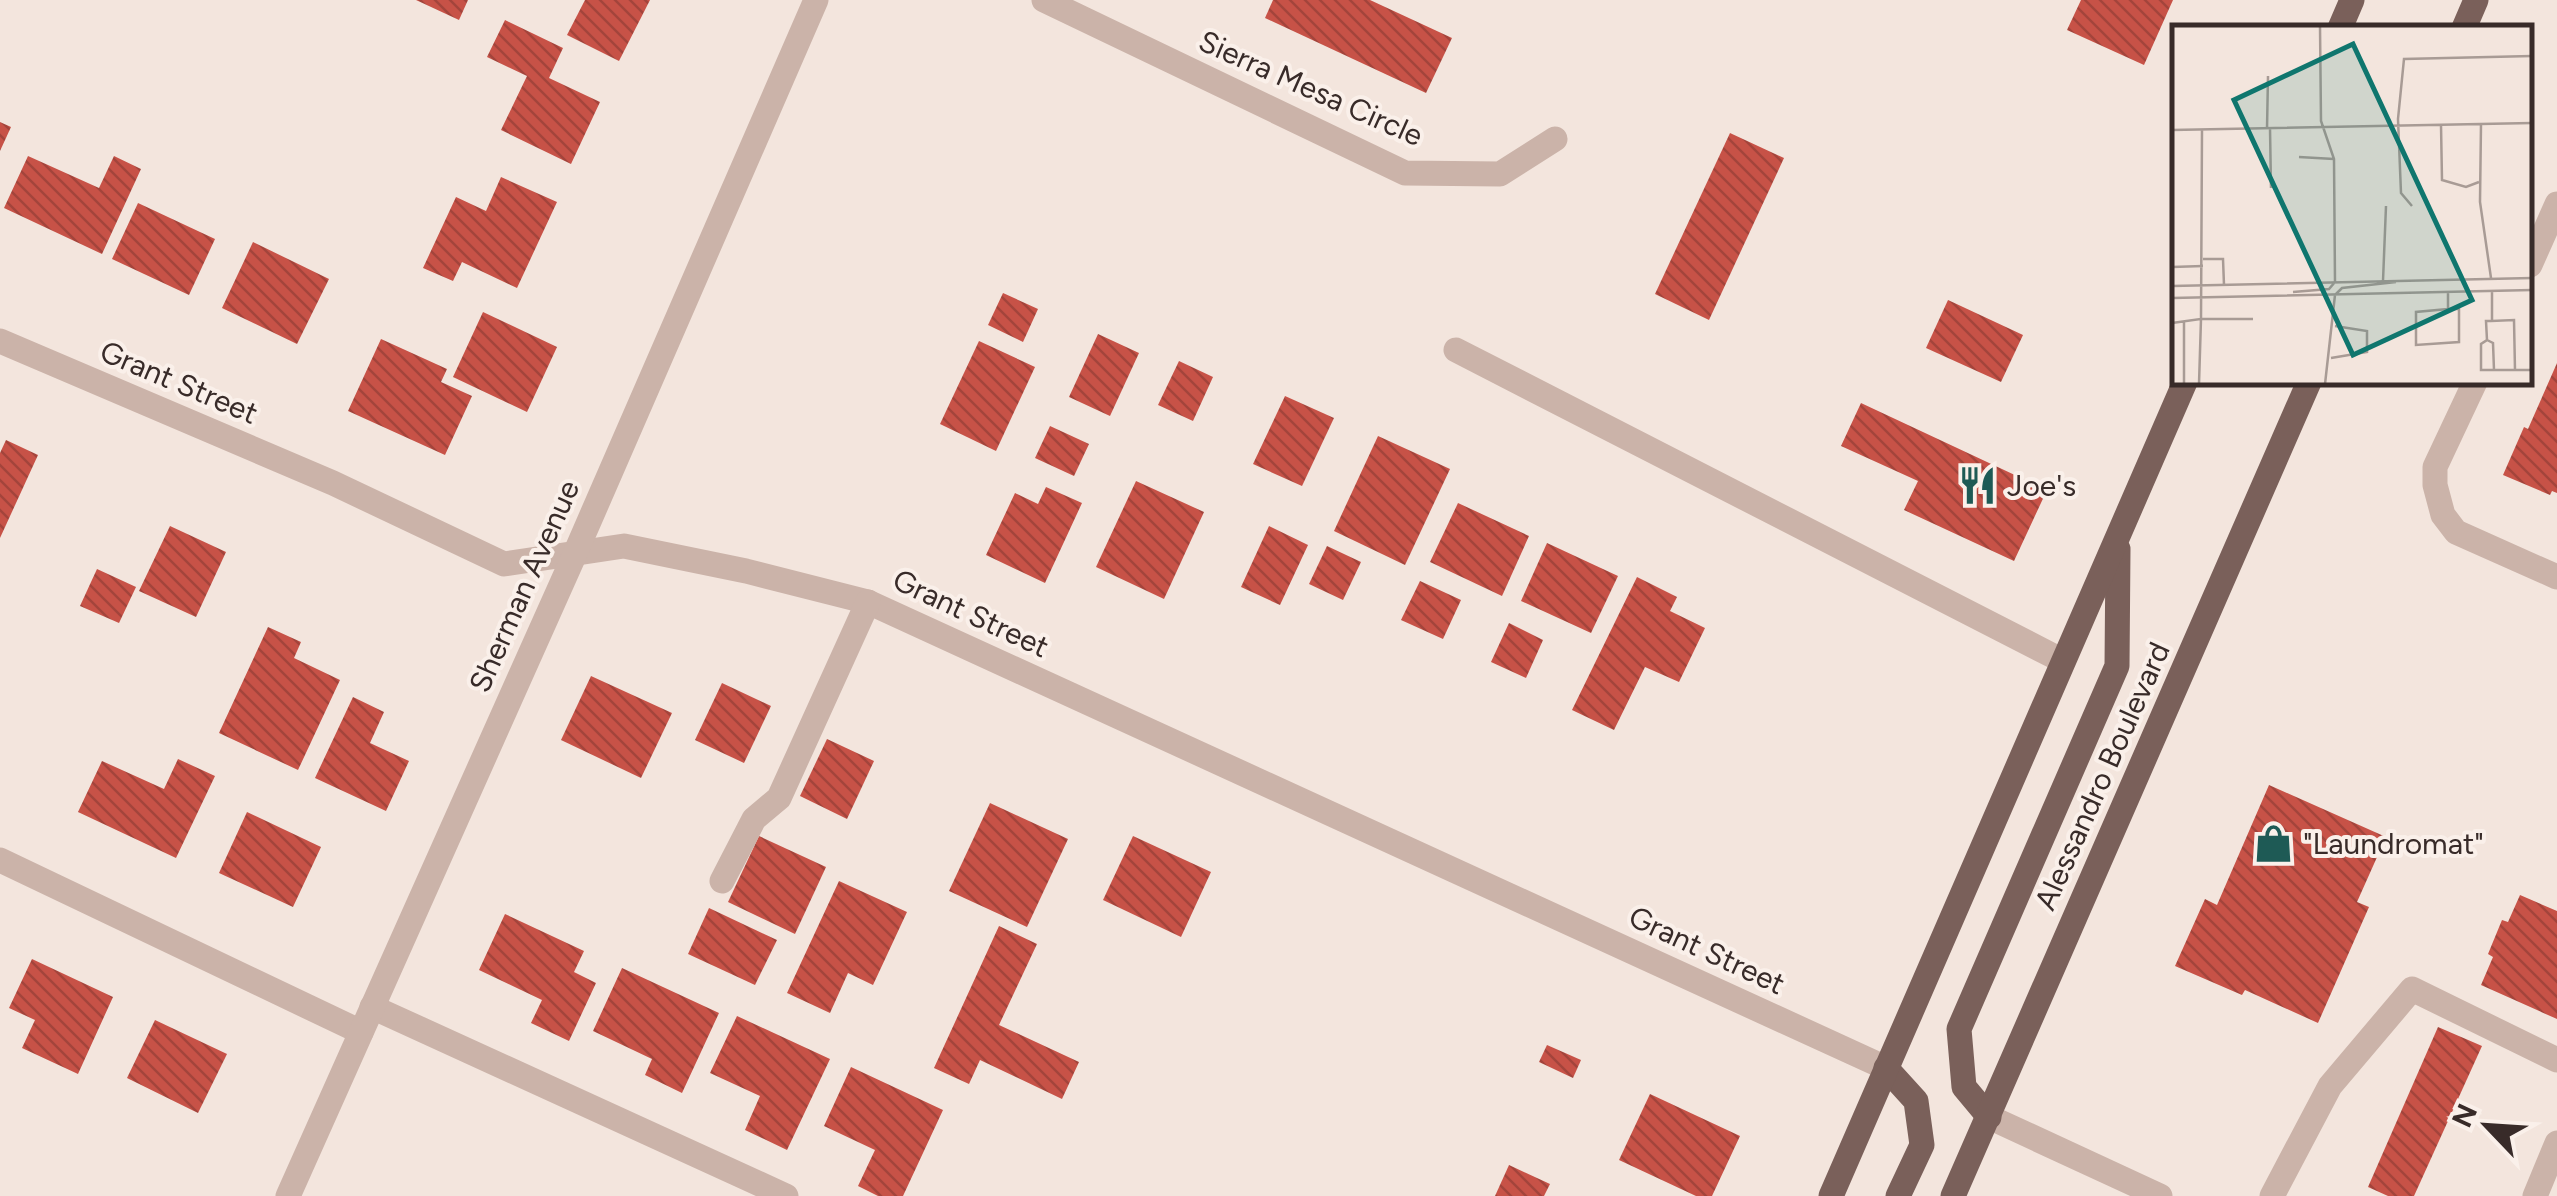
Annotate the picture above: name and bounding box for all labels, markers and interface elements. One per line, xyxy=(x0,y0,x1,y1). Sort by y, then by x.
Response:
street label: Sierra Mesa Circle xyxy=(1193,22,1429,154)
inset map xyxy=(2172,25,2532,385)
street label: Grant Street xyxy=(95,332,263,432)
restaurant icon: Joe's xyxy=(1956,464,1998,506)
place label: Joe's xyxy=(2007,467,2076,504)
street label: Sherman Avenue xyxy=(461,474,587,698)
street label: Grant Street xyxy=(887,561,1055,665)
street label: Alessandro Boulevard xyxy=(2026,636,2178,916)
shop icon: "Laundromat" xyxy=(2252,822,2294,864)
place label: "Laundromat" xyxy=(2303,825,2484,862)
street label: Grant Street xyxy=(1623,898,1791,1002)
north arrow xyxy=(2437,1076,2537,1176)
text: N xyxy=(2444,1098,2484,1132)

